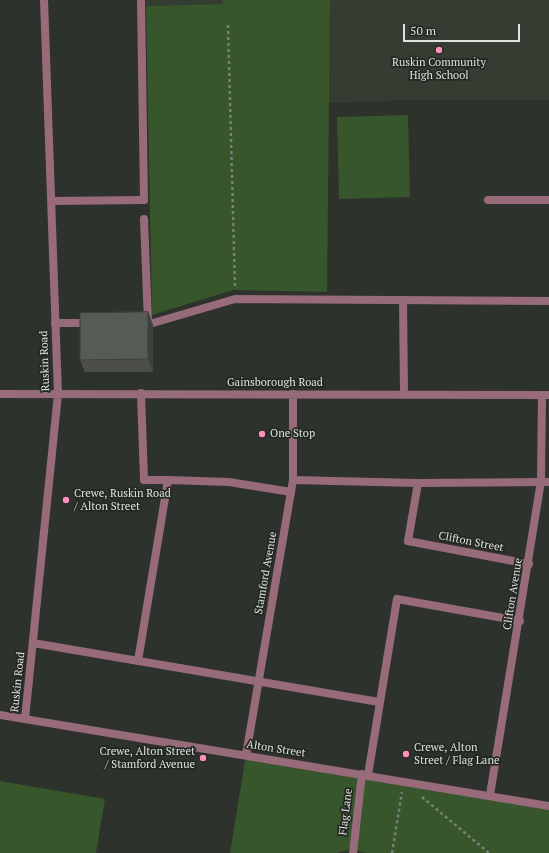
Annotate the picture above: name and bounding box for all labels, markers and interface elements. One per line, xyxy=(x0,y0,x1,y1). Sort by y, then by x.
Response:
scale bar xyxy=(405,16,522,42)
text: 50 m xyxy=(410,23,436,38)
marker: Ruskin Community High School xyxy=(434,45,444,55)
place label: Ruskin Community High School xyxy=(392,56,486,82)
street label: Ruskin Road xyxy=(37,330,53,392)
street label: Gainsborough Road xyxy=(227,376,323,390)
place label: One Stop xyxy=(270,427,315,441)
marker: One Stop xyxy=(257,429,267,439)
place label: Crewe, Ruskin Road / Alton Street xyxy=(74,487,171,513)
marker: Crewe, Ruskin Road / Alton Street xyxy=(61,495,71,505)
street label: Clifton Street xyxy=(437,529,505,555)
street label: Stamford Avenue xyxy=(252,531,280,615)
street label: Clifton Avenue xyxy=(501,557,525,631)
street label: Ruskin Road xyxy=(8,651,28,713)
street label: Alton Street xyxy=(246,738,306,760)
place label: Crewe, Alton Street / Flag Lane xyxy=(414,741,499,767)
place label: Crewe, Alton Street / Stamford Avenue xyxy=(99,745,195,771)
marker: Crewe, Alton Street / Flag Lane xyxy=(401,749,411,759)
marker: Crewe, Alton Street / Stamford Avenue xyxy=(198,753,208,763)
street label: Flag Lane xyxy=(337,788,355,836)

